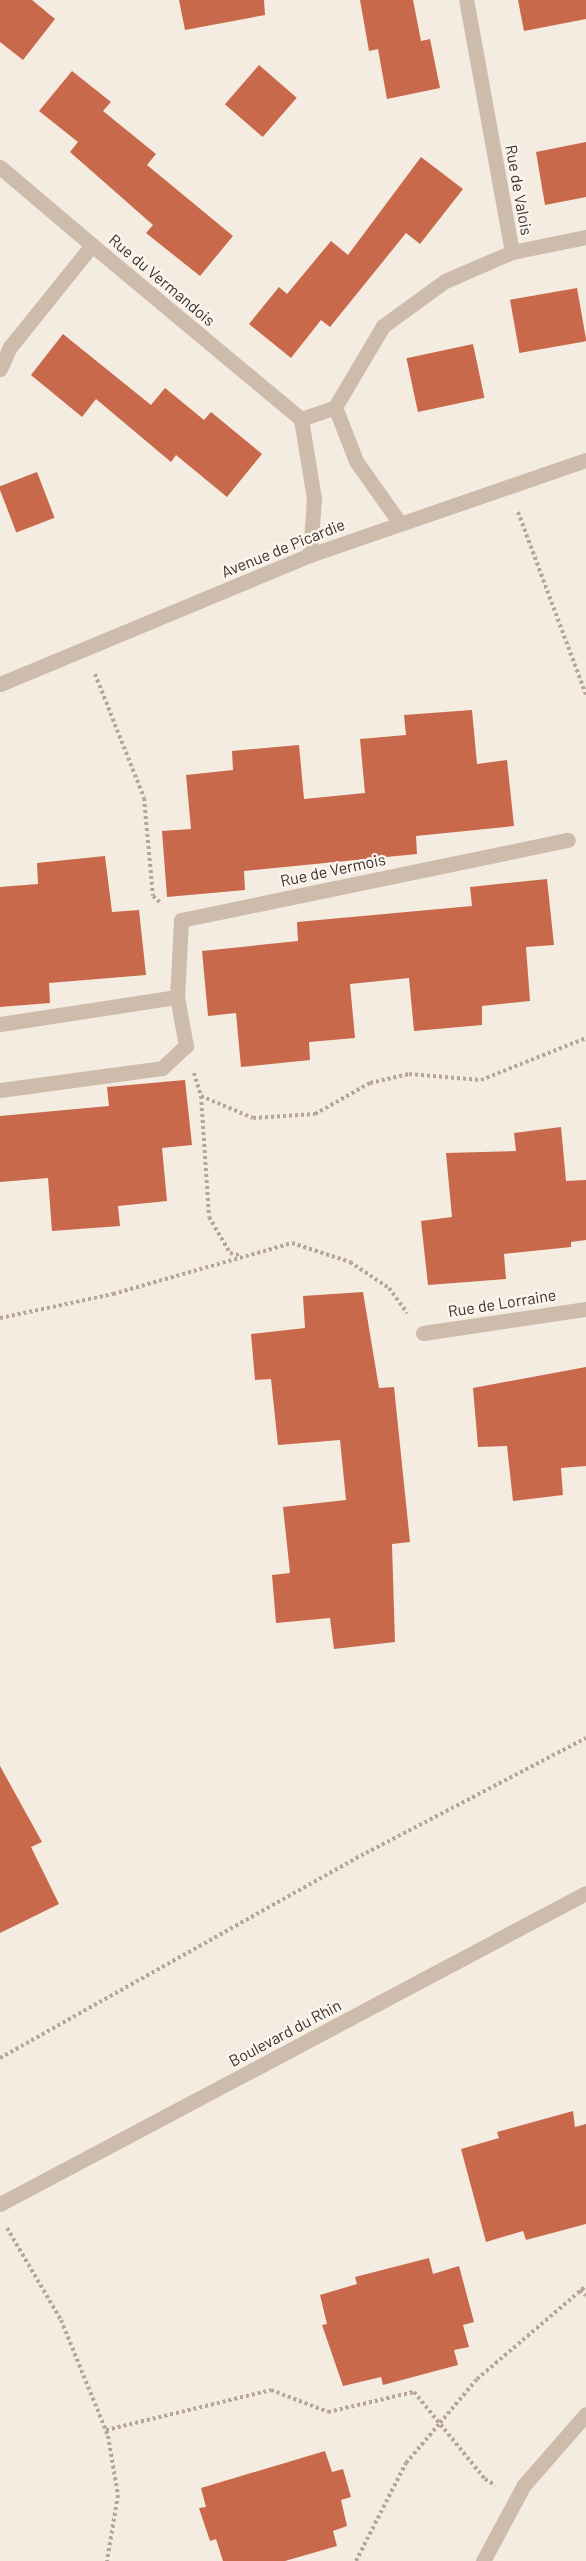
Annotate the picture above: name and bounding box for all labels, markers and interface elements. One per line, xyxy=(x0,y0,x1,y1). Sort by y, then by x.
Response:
street label: Rue de Valois xyxy=(502,143,536,237)
street label: Rue du Vermandois xyxy=(105,230,219,330)
street label: Avenue de Picardie xyxy=(218,514,348,582)
street label: Rue de Vermois xyxy=(279,849,387,891)
street label: Rue de Lorraine xyxy=(447,1285,557,1321)
street label: Boulevard du Rhin xyxy=(226,1995,344,2071)

